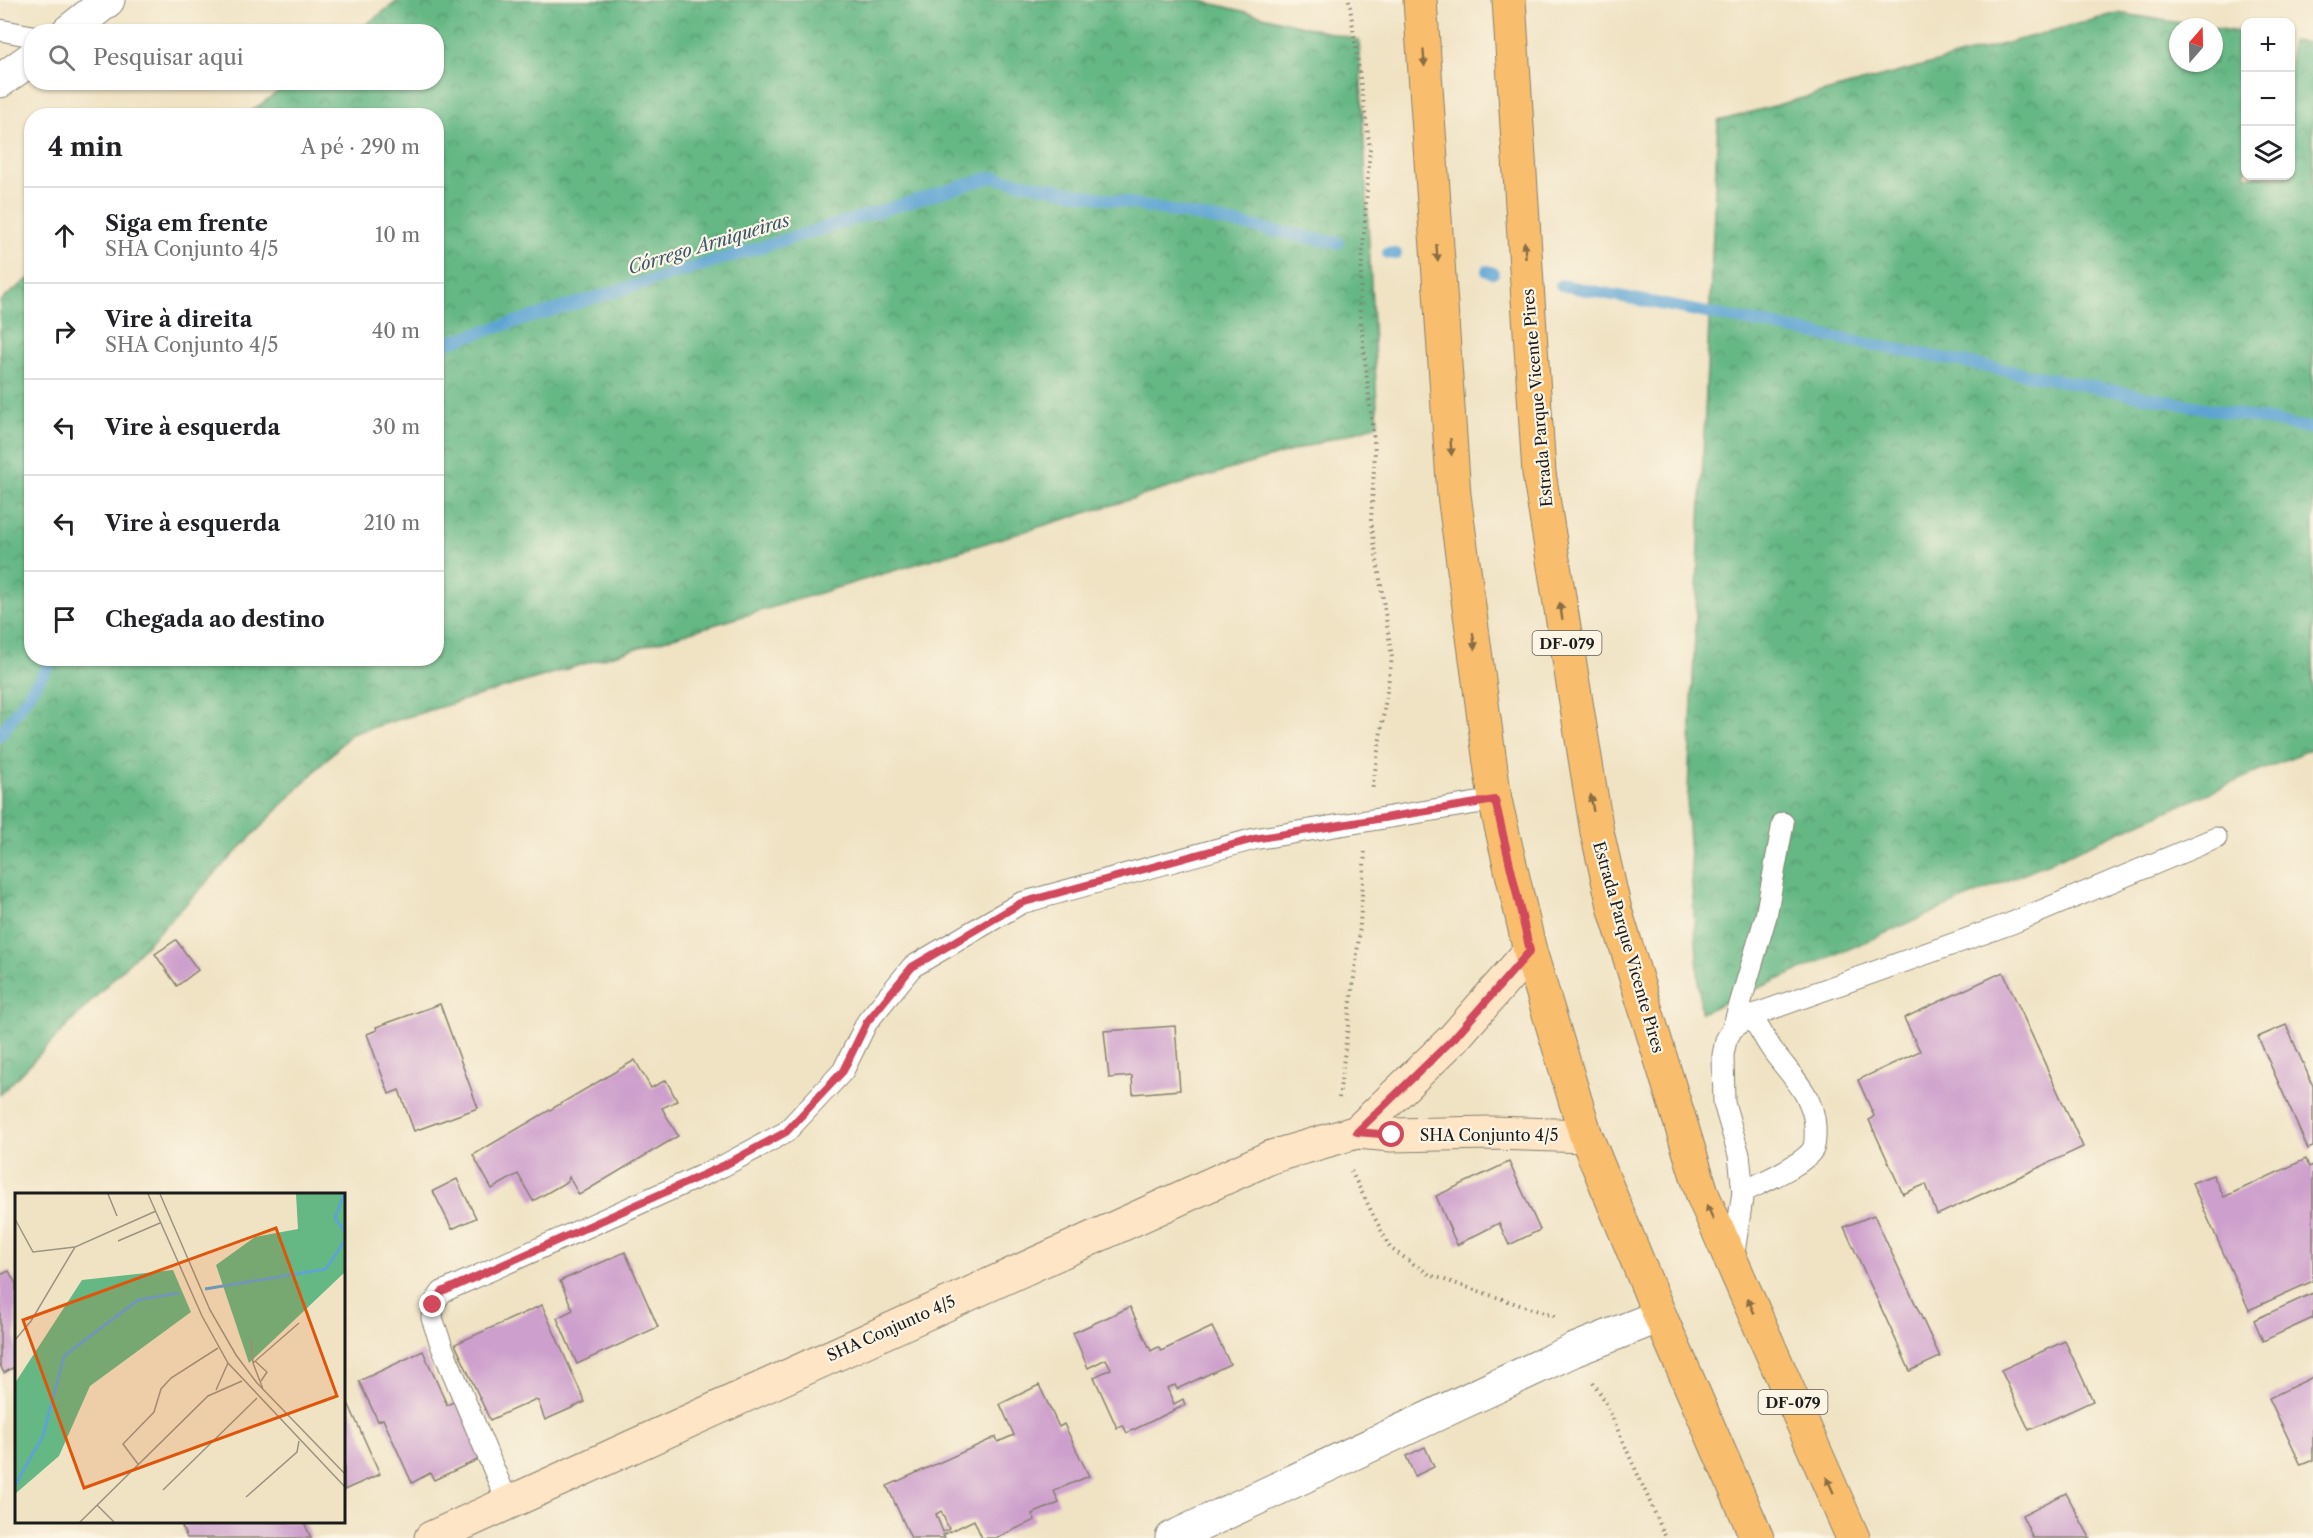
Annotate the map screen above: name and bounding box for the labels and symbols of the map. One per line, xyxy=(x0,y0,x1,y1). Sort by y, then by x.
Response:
north arrow xyxy=(2169,18,2223,72)
one-way arrow xyxy=(1419,49,1429,68)
water label: Córrego Arniqueiras xyxy=(625,209,793,279)
one-way arrow xyxy=(1520,240,1530,259)
one-way arrow xyxy=(1433,243,1442,262)
street label: Estrada Parque Vicente Pires xyxy=(1517,288,1557,508)
one-way arrow xyxy=(1446,438,1456,457)
one-way arrow xyxy=(1557,601,1566,620)
road number: DF-079 xyxy=(1532,631,1602,655)
one-way arrow xyxy=(1469,632,1478,651)
one-way arrow xyxy=(1587,793,1596,812)
street label: Estrada Parque Vicente Pires xyxy=(1589,839,1669,1055)
route start xyxy=(1378,1121,1404,1147)
street label: SHA Conjunto 4/5 xyxy=(1420,1125,1558,1145)
inset map xyxy=(15,1193,345,1523)
one-way arrow xyxy=(1705,1203,1714,1221)
route end xyxy=(419,1291,445,1317)
street label: SHA Conjunto 4/5 xyxy=(824,1291,958,1365)
one-way arrow xyxy=(1746,1298,1755,1315)
road number: DF-079 xyxy=(1758,1390,1828,1414)
one-way arrow xyxy=(1825,1476,1834,1493)

